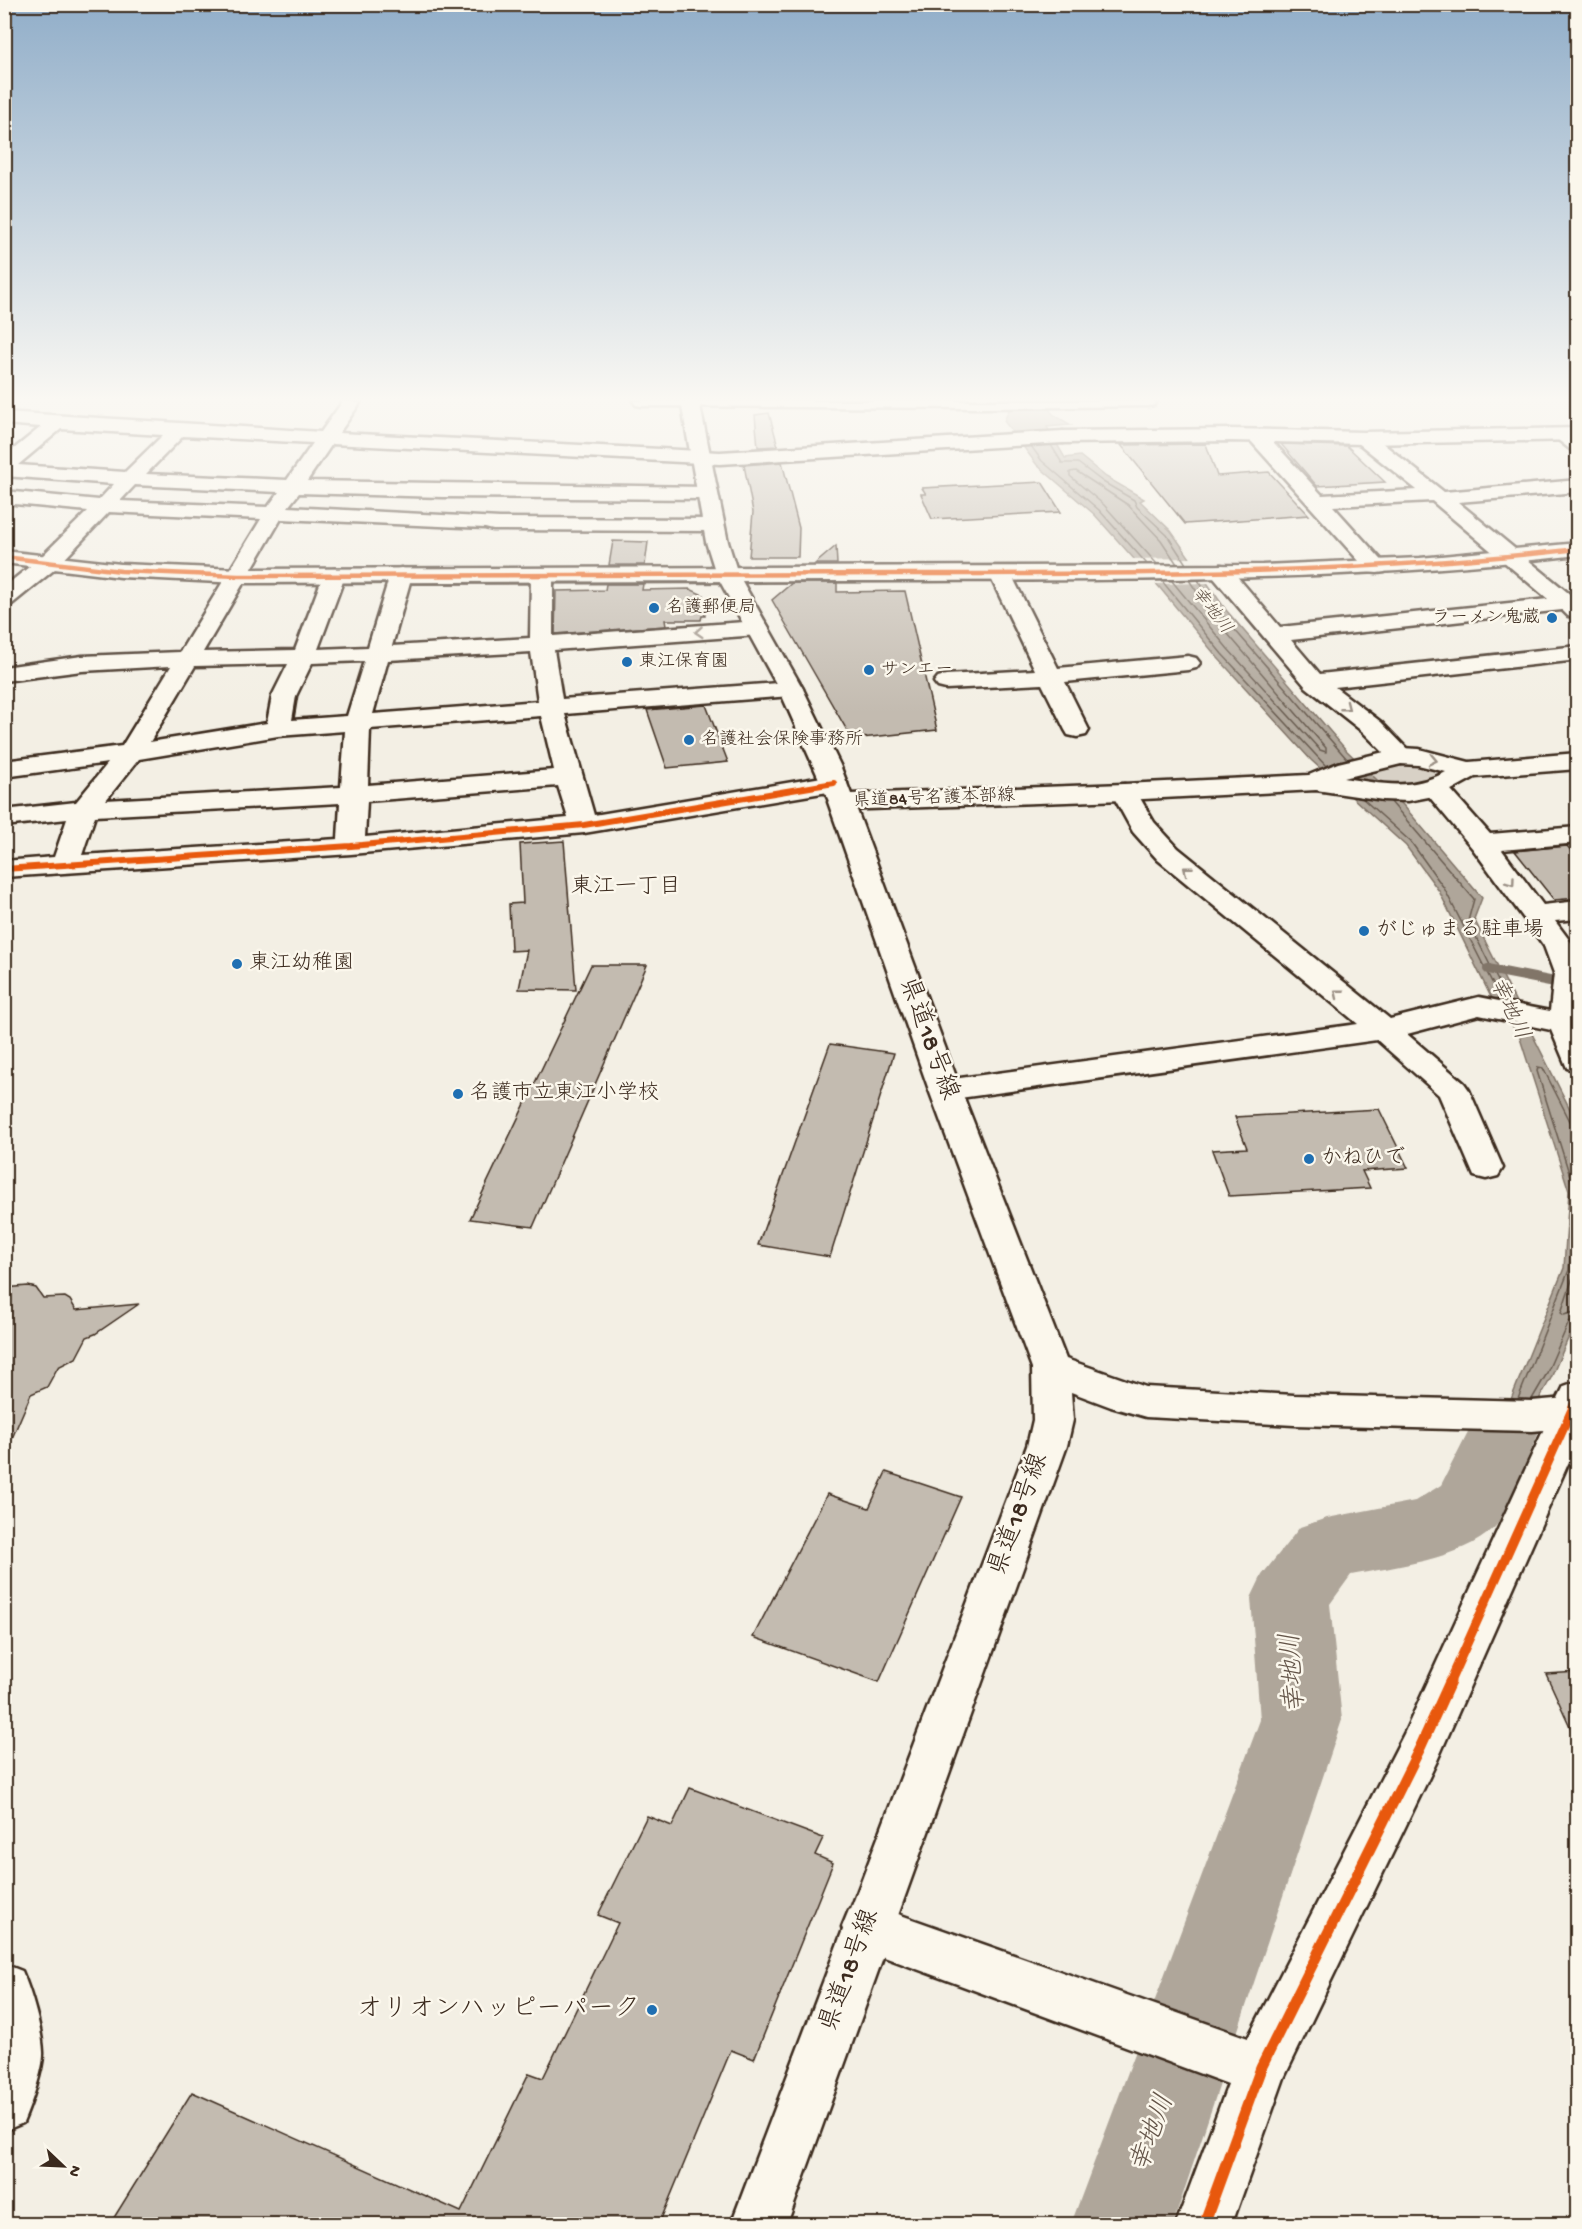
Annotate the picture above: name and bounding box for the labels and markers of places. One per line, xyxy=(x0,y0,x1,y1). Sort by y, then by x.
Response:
place label: 名護郵便局 xyxy=(666,597,756,619)
marker: 名護郵便局 xyxy=(647,601,661,615)
place label: ラーメン鬼蔵 xyxy=(1432,607,1540,629)
marker: ラーメン鬼蔵 xyxy=(1545,611,1559,625)
place label: 東江保育園 xyxy=(639,651,729,673)
marker: 東江保育園 xyxy=(620,655,634,669)
place label: サンエー xyxy=(881,660,953,681)
marker: サンエー xyxy=(862,663,876,677)
place label: 名護社会保険事務所 xyxy=(701,729,863,751)
marker: 名護社会保険事務所 xyxy=(682,733,696,747)
place label: がじゅまる駐車場 xyxy=(1376,917,1544,944)
marker: がじゅまる駐車場 xyxy=(1357,924,1371,938)
place label: 東江幼稚園 xyxy=(249,950,354,977)
marker: 東江幼稚園 xyxy=(230,957,244,971)
place label: 名護市立東江小学校 xyxy=(470,1080,659,1107)
marker: 名護市立東江小学校 xyxy=(451,1087,465,1101)
place label: かねひで xyxy=(1321,1146,1405,1172)
marker: かねひで xyxy=(1302,1152,1316,1166)
place label: オリオンハッピーパーク xyxy=(356,1995,640,2026)
marker: オリオンハッピーパーク xyxy=(645,2003,659,2017)

